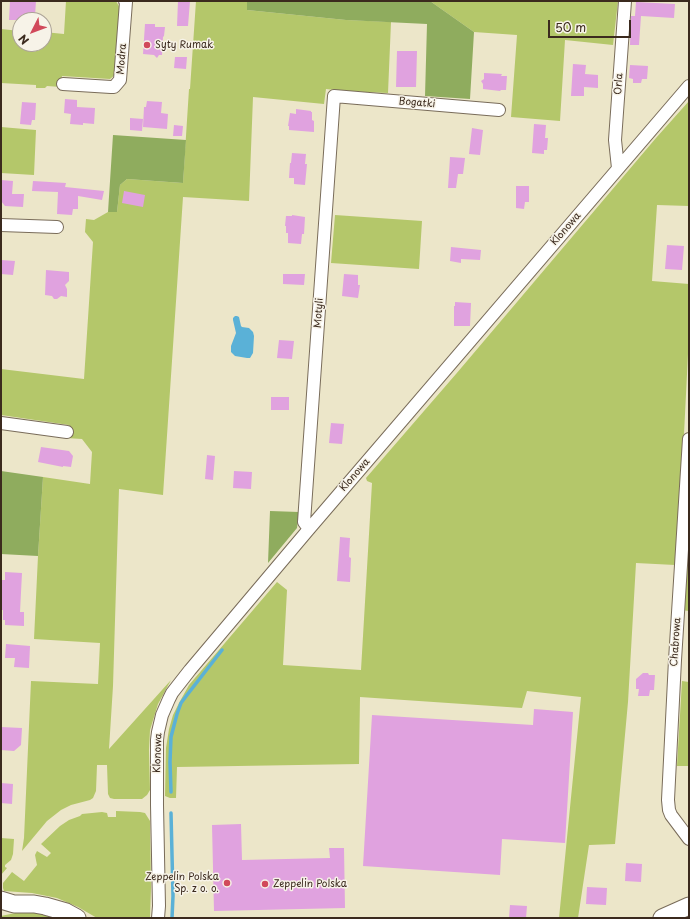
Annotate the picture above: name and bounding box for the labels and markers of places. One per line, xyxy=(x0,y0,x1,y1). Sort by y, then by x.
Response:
place label: Syty Rumak xyxy=(155,39,213,51)
marker: Syty Rumak xyxy=(142,40,152,50)
place label: Zeppelin Polska Sp. z o. o. xyxy=(145,871,219,894)
marker: Zeppelin Polska Sp. z o. o. xyxy=(222,878,232,888)
place label: Zeppelin Polska xyxy=(273,878,347,890)
marker: Zeppelin Polska xyxy=(260,879,270,889)

